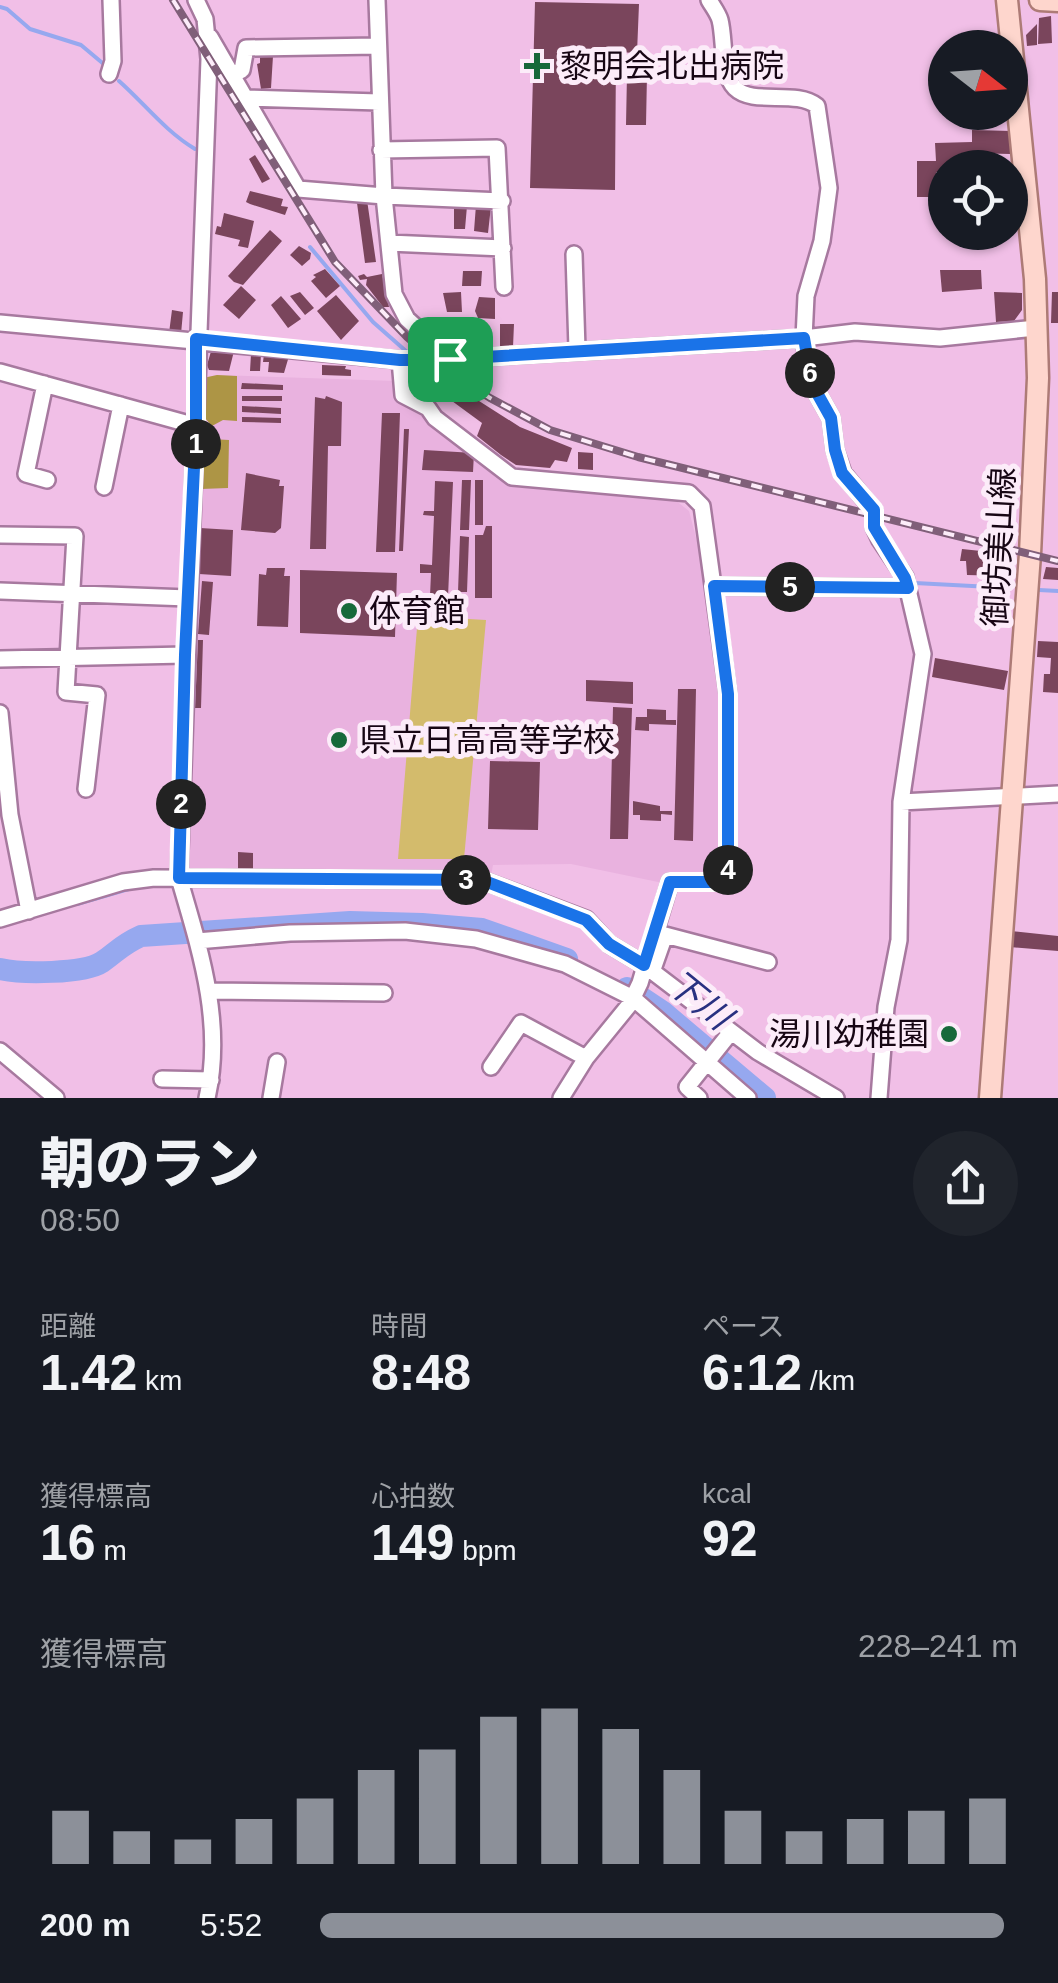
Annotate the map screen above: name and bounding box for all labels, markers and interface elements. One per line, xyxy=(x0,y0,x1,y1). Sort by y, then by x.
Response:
north arrow xyxy=(928,30,1028,130)
map controls xyxy=(928,30,1028,250)
place label: 黎明会北出病院 xyxy=(560,48,784,84)
marker: 黎明会北出病院 xyxy=(524,53,550,79)
button: locate xyxy=(928,150,1028,250)
pin xyxy=(408,317,493,402)
icon: arrive xyxy=(423,332,478,387)
pin: 6 xyxy=(785,348,835,398)
text: 6 xyxy=(802,357,818,388)
pin: 1 xyxy=(171,419,221,469)
text: 1 xyxy=(188,428,204,459)
street label: 御坊美山線 xyxy=(977,466,1021,628)
pin: 5 xyxy=(765,562,815,612)
text: 5 xyxy=(782,571,798,602)
place label: 体育館 xyxy=(369,593,465,629)
marker: 体育館 xyxy=(338,600,360,622)
place label: 県立日高高等学校 xyxy=(359,722,615,758)
marker: 県立日高高等学校 xyxy=(328,729,350,751)
pin: 2 xyxy=(156,779,206,829)
text: 2 xyxy=(173,788,189,819)
pin: 4 xyxy=(703,845,753,895)
text: 4 xyxy=(720,854,736,885)
pin: 3 xyxy=(441,855,491,905)
text: 3 xyxy=(458,864,474,895)
water label: 下川 xyxy=(660,962,742,1039)
place label: 湯川幼稚園 xyxy=(769,1016,929,1052)
marker: 湯川幼稚園 xyxy=(938,1023,960,1045)
button: share xyxy=(913,1131,1018,1236)
text: 朝のラン xyxy=(40,1133,260,1195)
text: 08:50 xyxy=(40,1202,120,1238)
text: 距離 xyxy=(40,1311,96,1342)
text: 時間 xyxy=(371,1311,427,1342)
text: ペース xyxy=(702,1311,785,1342)
text: 1.42 xyxy=(40,1345,137,1401)
text: 8:48 xyxy=(371,1345,471,1401)
text: 6:12 xyxy=(702,1345,802,1401)
text: km xyxy=(137,1365,182,1396)
text: /km xyxy=(802,1365,855,1396)
text: kcal xyxy=(702,1478,752,1509)
text: 獲得標高 xyxy=(40,1481,152,1512)
text: 心拍数 xyxy=(371,1481,455,1512)
text: 92 xyxy=(702,1511,758,1567)
text: 16 xyxy=(40,1515,96,1571)
text: 149 xyxy=(371,1515,454,1571)
text: m xyxy=(96,1535,127,1566)
text: bpm xyxy=(454,1535,517,1566)
text: 228–241 m xyxy=(858,1628,1018,1664)
text: 獲得標高 xyxy=(40,1636,168,1672)
text: 200 m xyxy=(40,1907,131,1943)
text: 5:52 xyxy=(200,1907,262,1943)

